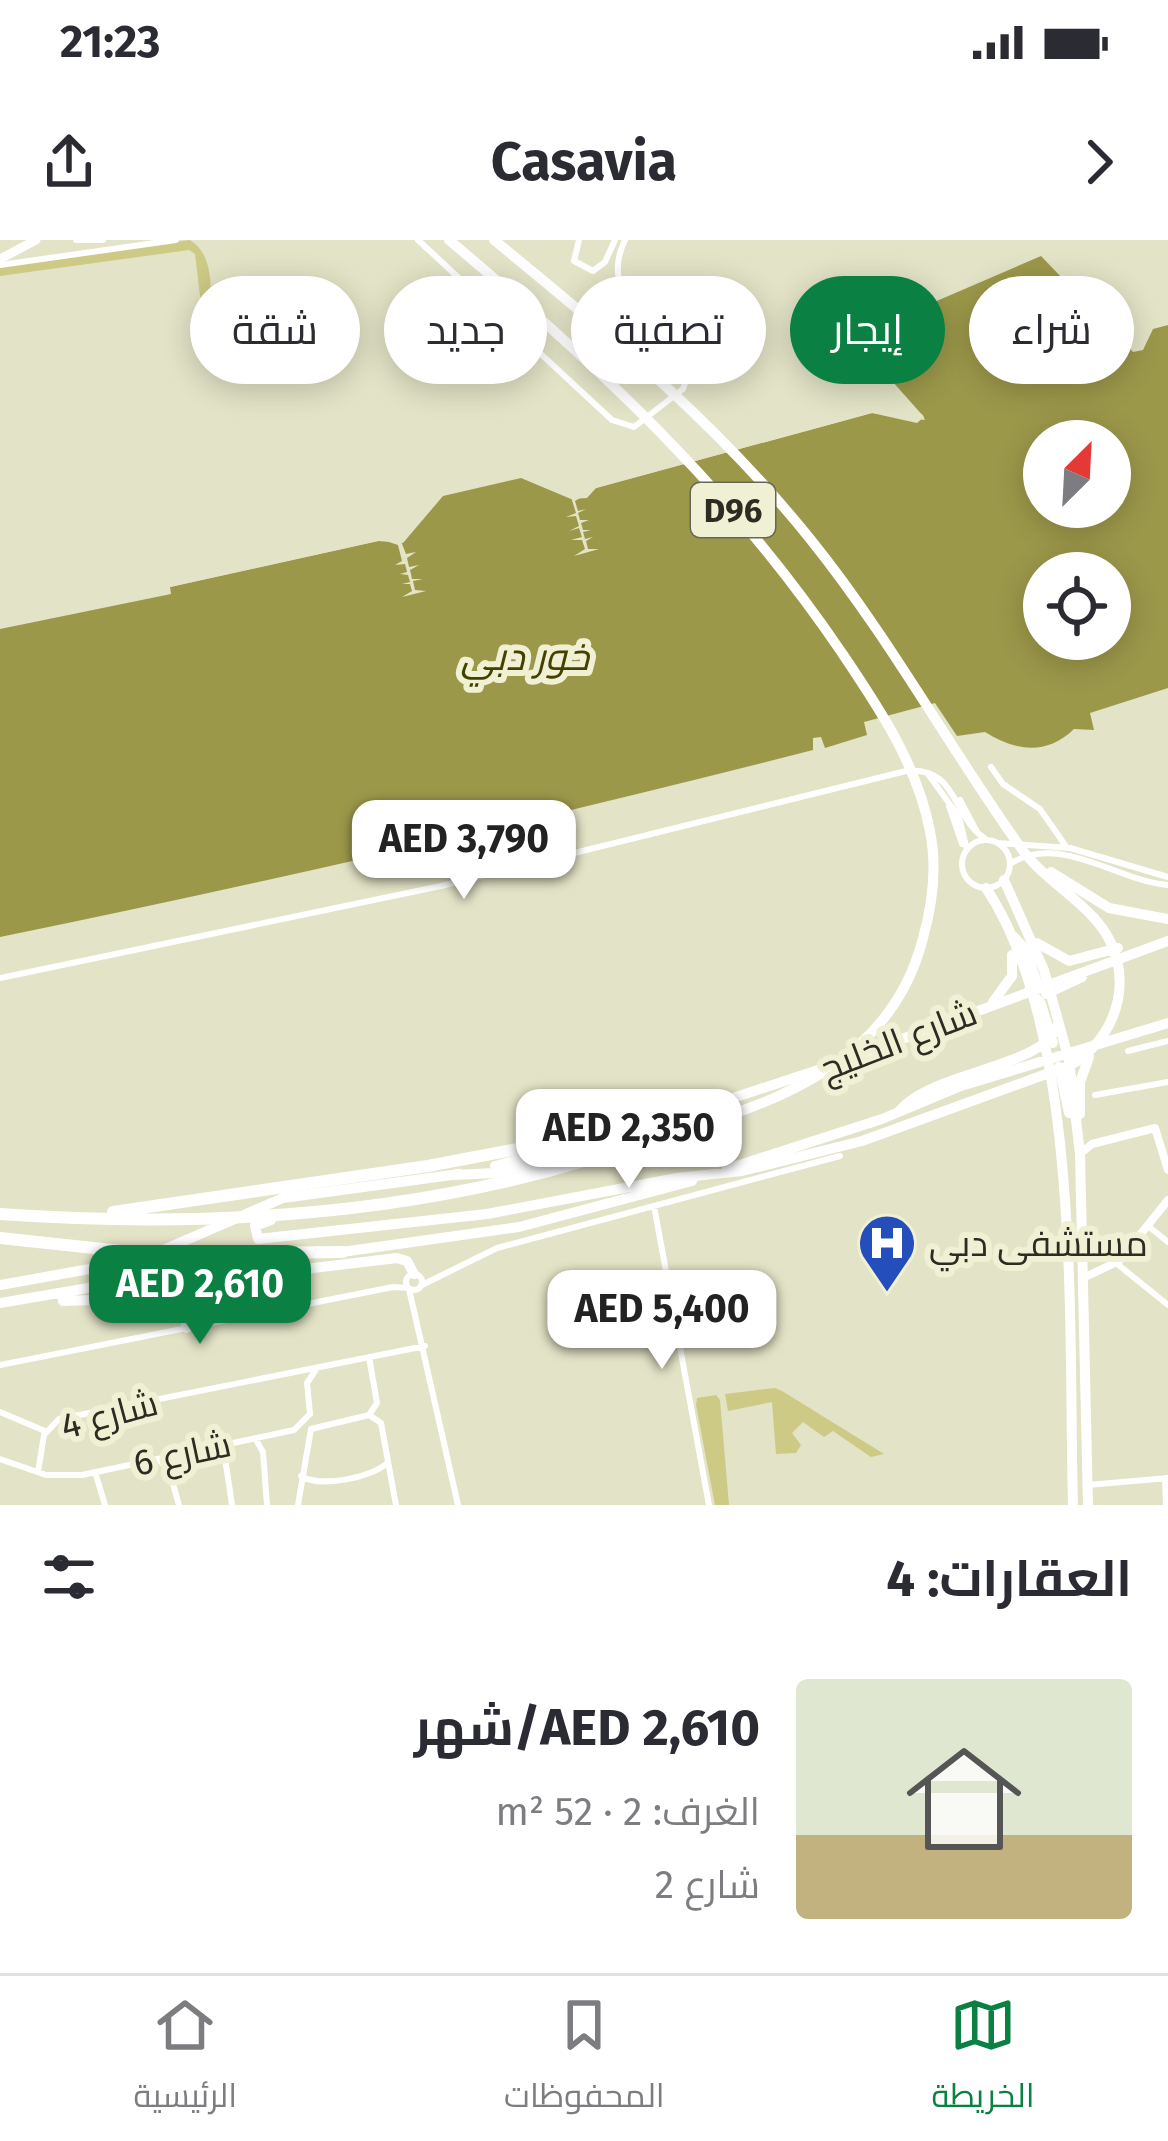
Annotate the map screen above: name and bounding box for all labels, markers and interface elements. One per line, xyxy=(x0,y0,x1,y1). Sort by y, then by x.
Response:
text: 21:23 xyxy=(60,15,160,69)
icon: share xyxy=(36,129,102,195)
icon: forward xyxy=(1066,129,1132,195)
text: Casavia xyxy=(491,130,677,194)
chip: شقة xyxy=(190,276,360,384)
chip: جديد xyxy=(384,276,547,384)
chip: تصفية xyxy=(571,276,766,384)
chip: إيجار xyxy=(790,276,945,384)
chip: شراء xyxy=(969,276,1134,384)
north arrow xyxy=(1023,420,1131,528)
map controls xyxy=(1023,420,1131,660)
road number: D96 xyxy=(691,483,775,537)
button: locate xyxy=(1023,552,1131,660)
water label: خور دبي xyxy=(461,634,590,687)
pin: AED 3,790 xyxy=(327,800,601,902)
text: AED 3,790 xyxy=(379,816,549,862)
street label: شارع الخليج xyxy=(814,991,984,1093)
pin: AED 2,350 xyxy=(492,1089,766,1191)
text: AED 2,350 xyxy=(543,1105,715,1151)
hospital icon: مستشفى دبي xyxy=(856,1212,918,1294)
place label: مستشفى دبي xyxy=(929,1222,1148,1272)
pin: AED 2,610 xyxy=(63,1245,337,1347)
text: AED 2,610 xyxy=(116,1261,284,1307)
pin: AED 5,400 xyxy=(525,1270,799,1372)
text: AED 5,400 xyxy=(574,1286,750,1332)
street label: شارع 4 xyxy=(56,1381,163,1451)
street label: شارع 6 xyxy=(129,1422,235,1488)
icon: filters xyxy=(36,1544,102,1610)
text: العقارات: 4 xyxy=(886,1548,1132,1610)
text: AED 2,610/شهر xyxy=(414,1697,760,1759)
icon: home xyxy=(892,1727,1036,1871)
text: الغرف: 2 · 52 m² xyxy=(495,1789,760,1835)
text: شارع 2 xyxy=(655,1862,760,1908)
tab: الرئيسية xyxy=(134,1992,237,2126)
tab: المحفوظات xyxy=(504,1992,665,2126)
tab: الخريطة xyxy=(932,1992,1035,2126)

